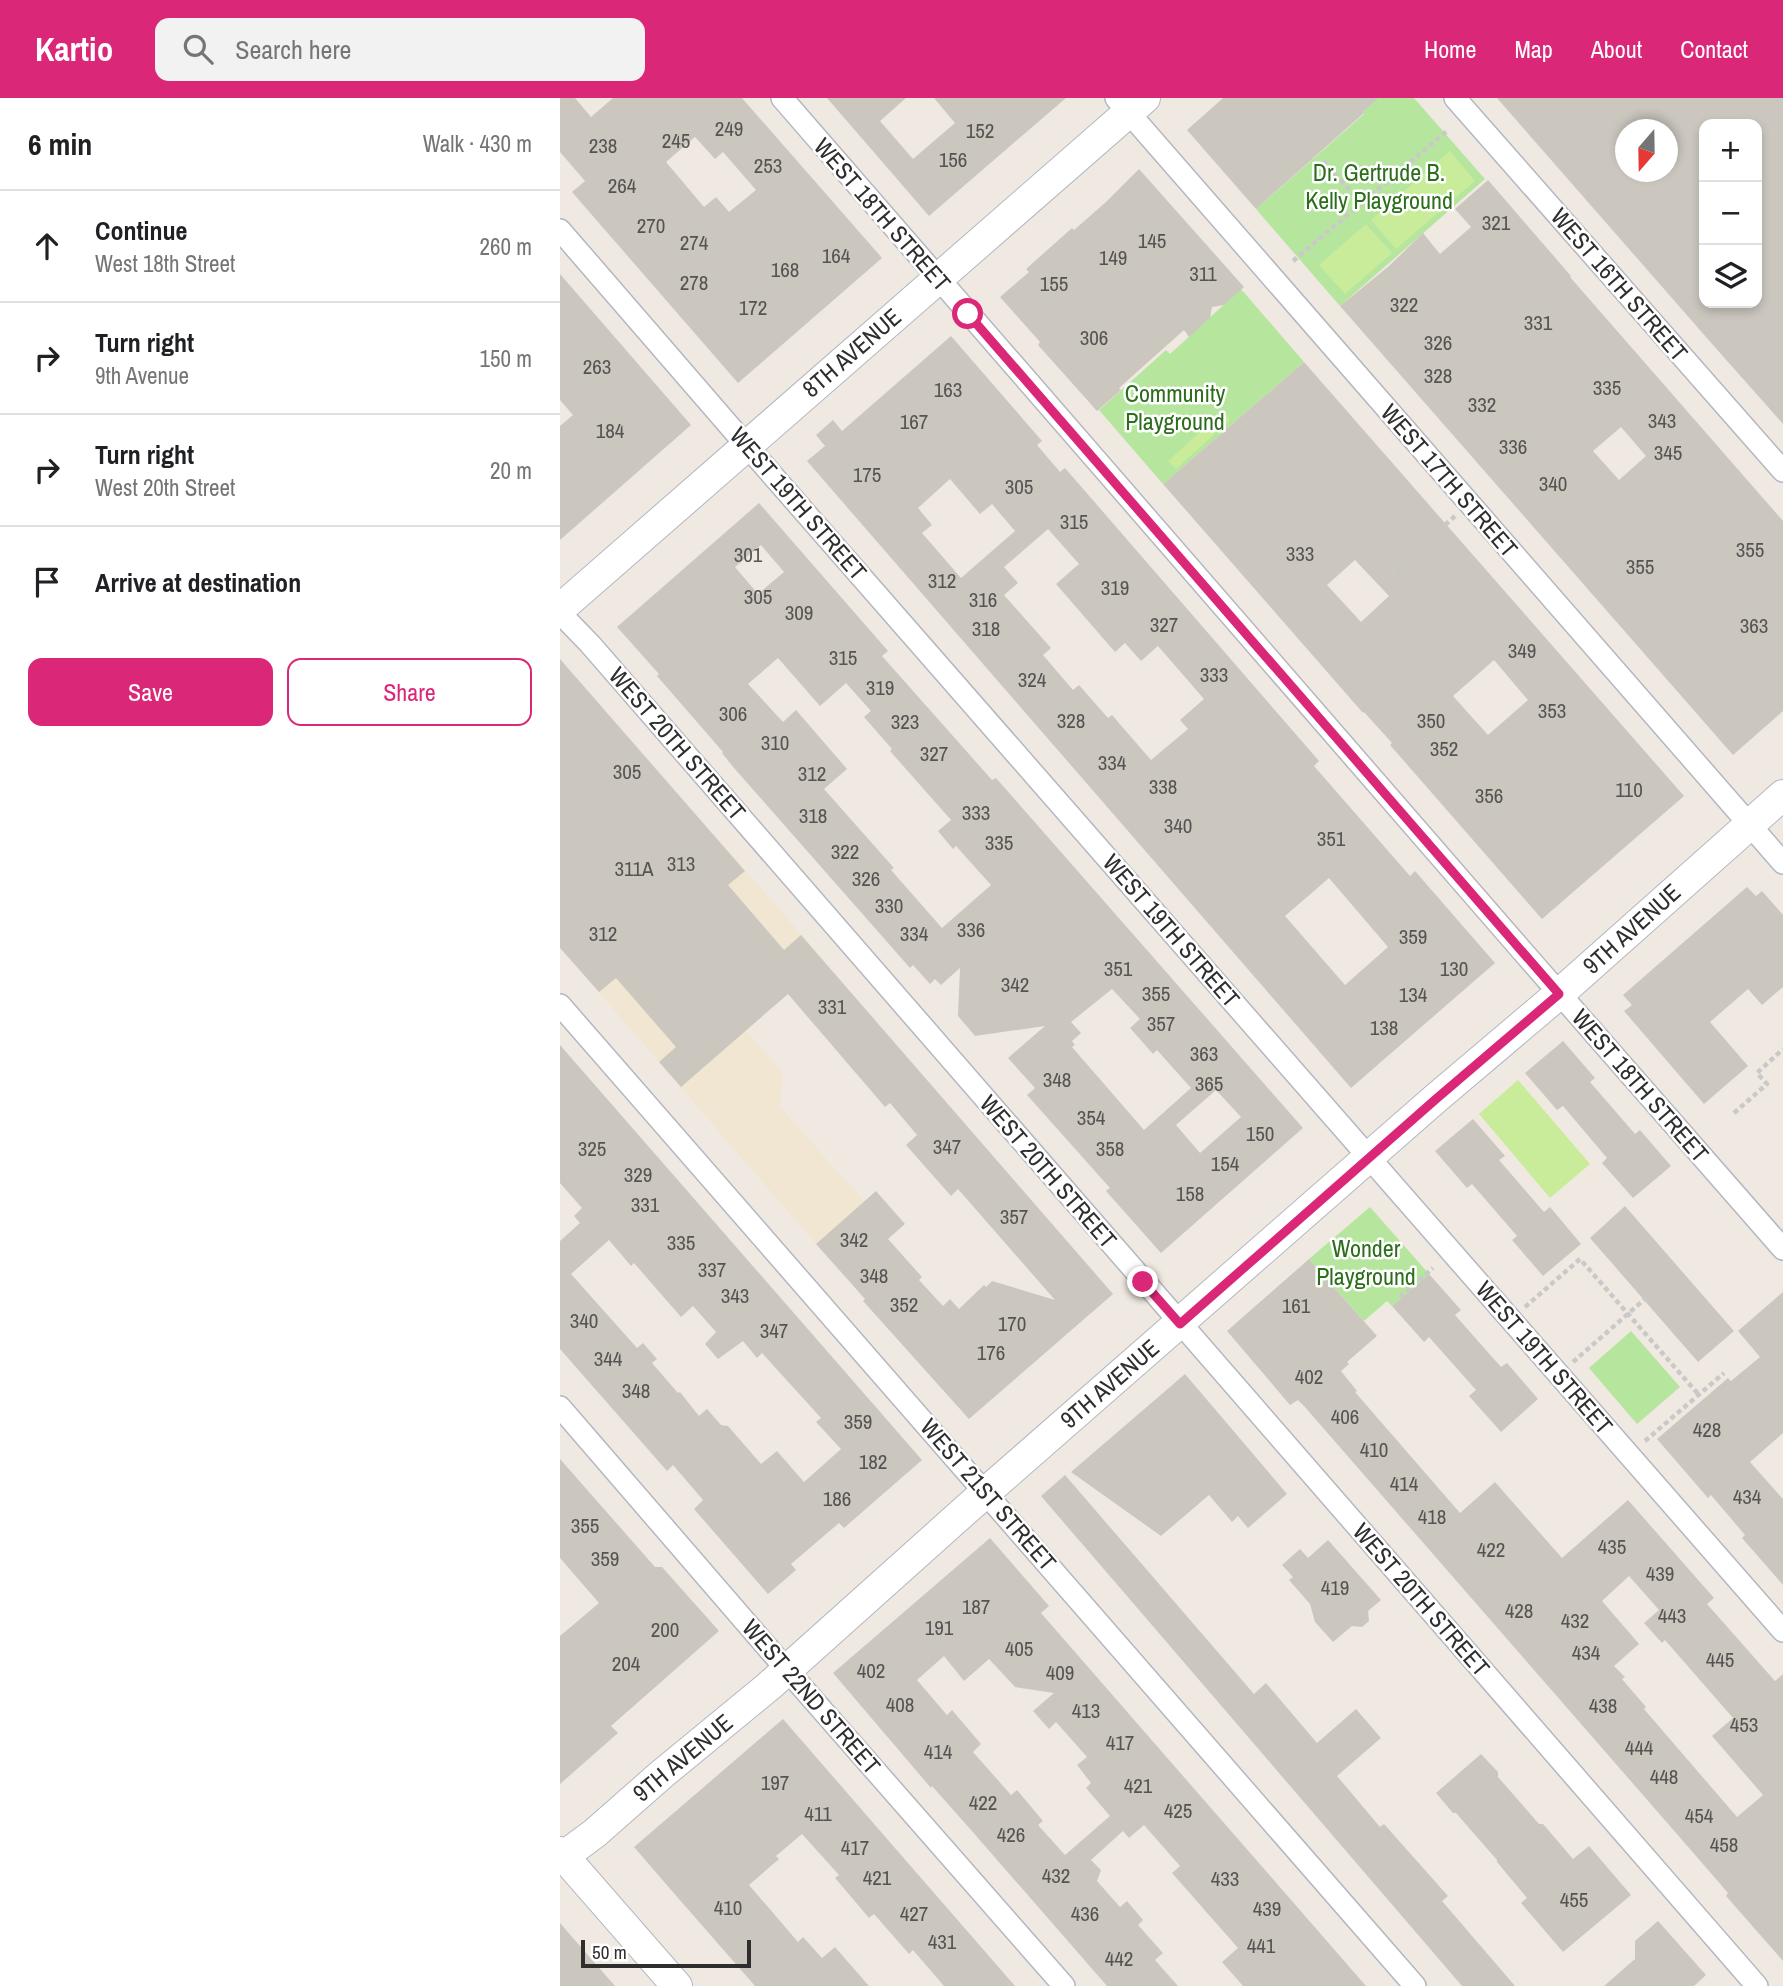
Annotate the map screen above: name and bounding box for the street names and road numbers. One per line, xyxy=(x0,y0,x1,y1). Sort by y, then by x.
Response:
street label: WEST 18TH STREET xyxy=(807,131,958,298)
street label: WEST 16TH STREET xyxy=(1544,201,1695,368)
street label: 8TH AVENUE xyxy=(795,300,908,404)
street label: WEST 17TH STREET xyxy=(1374,397,1525,564)
street label: WEST 19TH STREET xyxy=(723,420,874,587)
street label: WEST 20TH STREET xyxy=(602,660,753,827)
street label: WEST 19TH STREET xyxy=(1096,847,1247,1014)
street label: 9TH AVENUE xyxy=(1576,876,1687,981)
street label: WEST 18TH STREET xyxy=(1565,1002,1716,1169)
street label: WEST 20TH STREET xyxy=(973,1088,1124,1255)
street label: WEST 19TH STREET xyxy=(1469,1274,1620,1441)
street label: 9TH AVENUE xyxy=(1053,1331,1166,1435)
street label: WEST 21ST STREET xyxy=(914,1411,1064,1577)
street label: WEST 20TH STREET xyxy=(1346,1516,1497,1683)
street label: WEST 22ND STREET xyxy=(736,1612,888,1781)
street label: 9TH AVENUE xyxy=(626,1706,739,1808)

